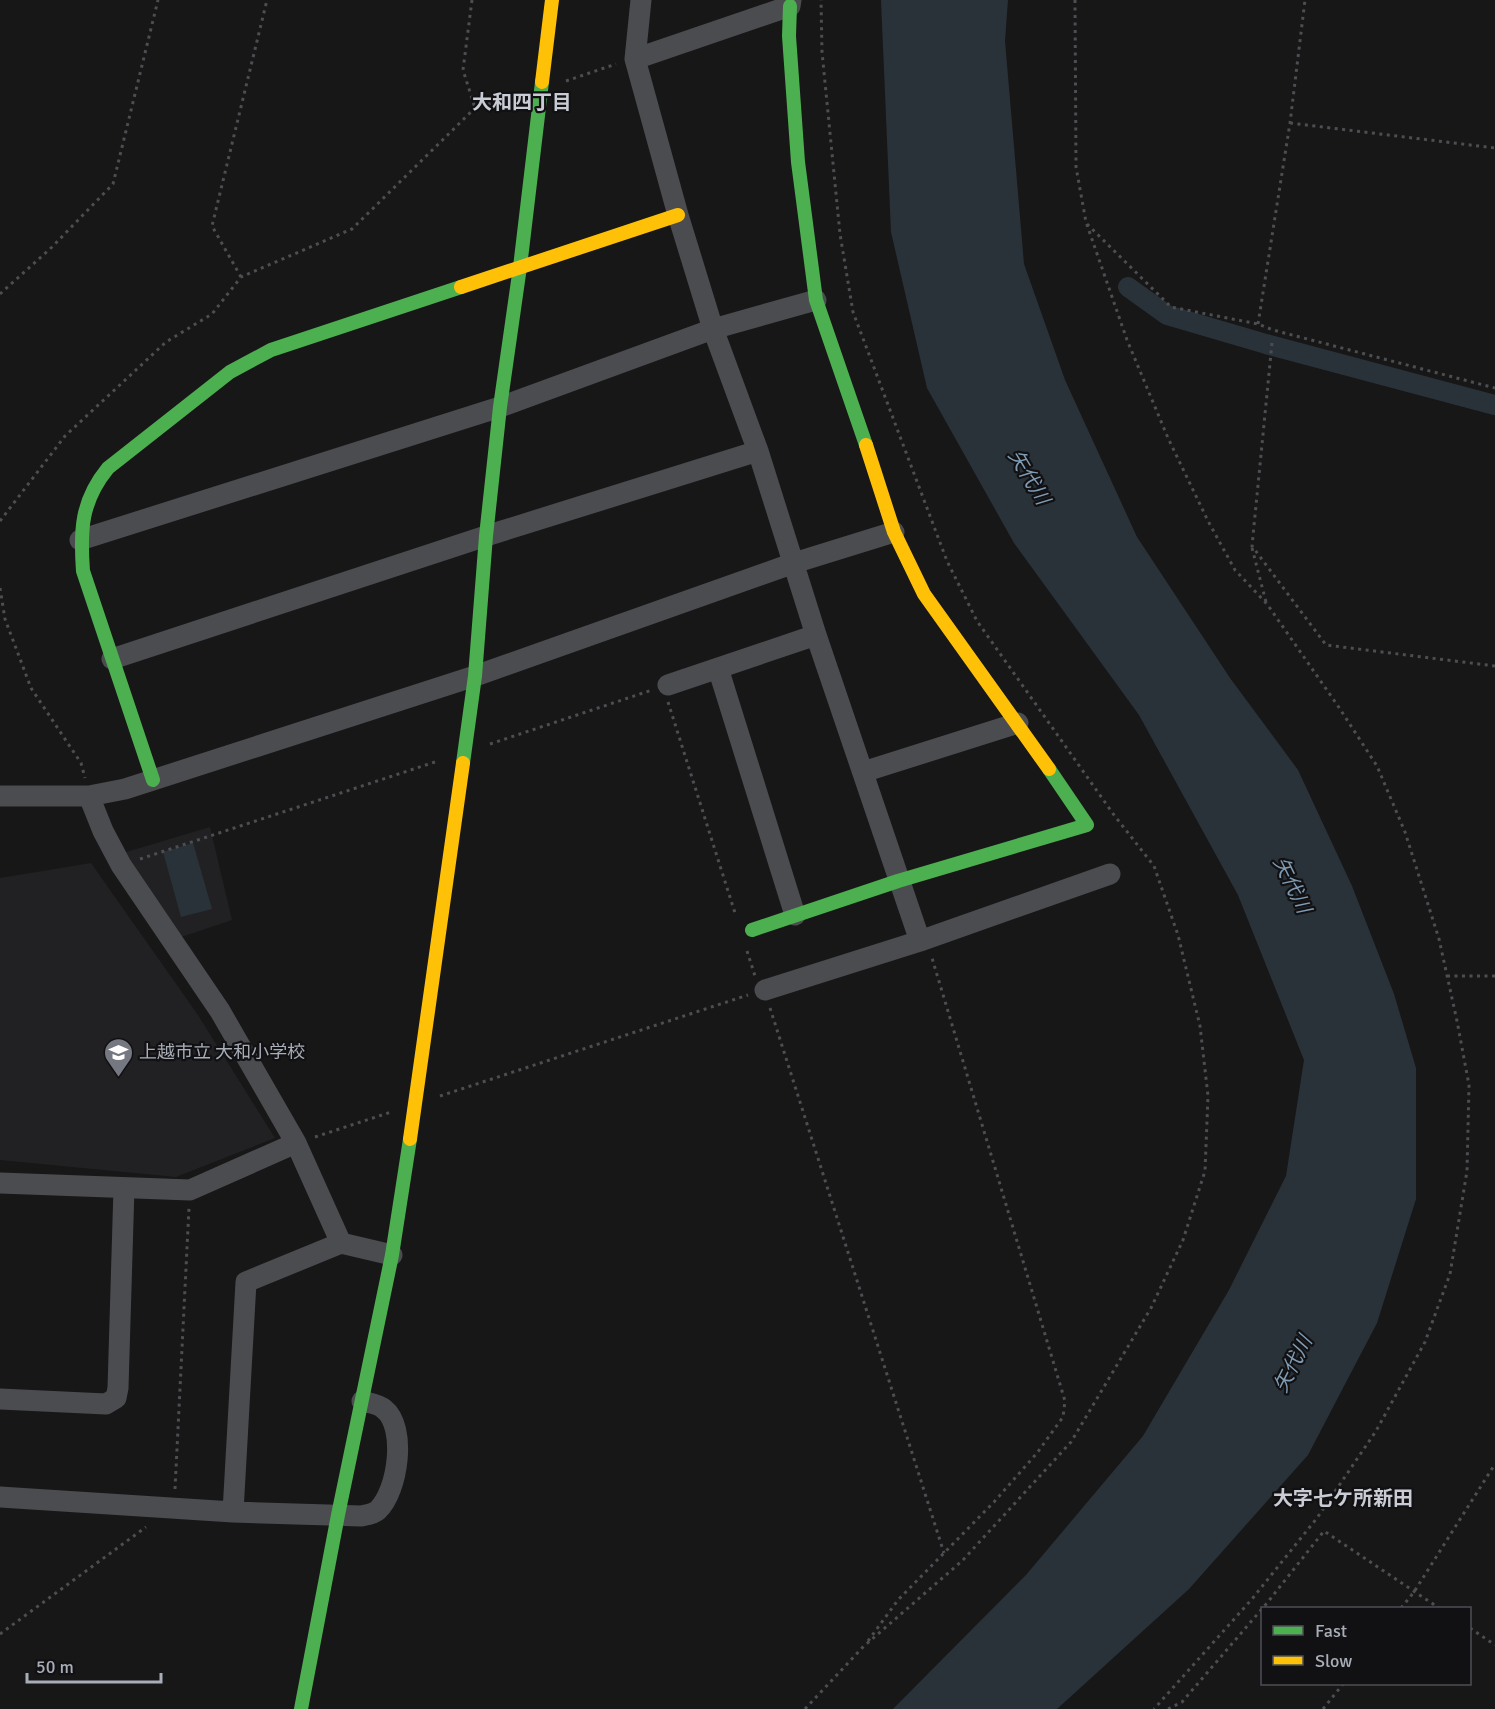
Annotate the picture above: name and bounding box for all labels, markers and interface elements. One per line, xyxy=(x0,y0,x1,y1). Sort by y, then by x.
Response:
district label: 大和四丁目 xyxy=(472,90,572,115)
water label: 矢代川 xyxy=(1003,445,1056,511)
water label: 矢代川 xyxy=(1268,853,1317,919)
school or university icon: 上越市立 大和小学校 xyxy=(102,1036,134,1078)
place label: 上越市立 大和小学校 xyxy=(139,1041,305,1063)
water label: 矢代川 xyxy=(1268,1330,1319,1396)
district label: 大字七ケ所新田 xyxy=(1273,1486,1413,1511)
legend xyxy=(1261,1607,1471,1685)
text: Fast xyxy=(1315,1620,1347,1642)
scale bar xyxy=(27,1646,160,1684)
text: Slow xyxy=(1315,1650,1352,1672)
text: 50 m xyxy=(36,1656,74,1678)

